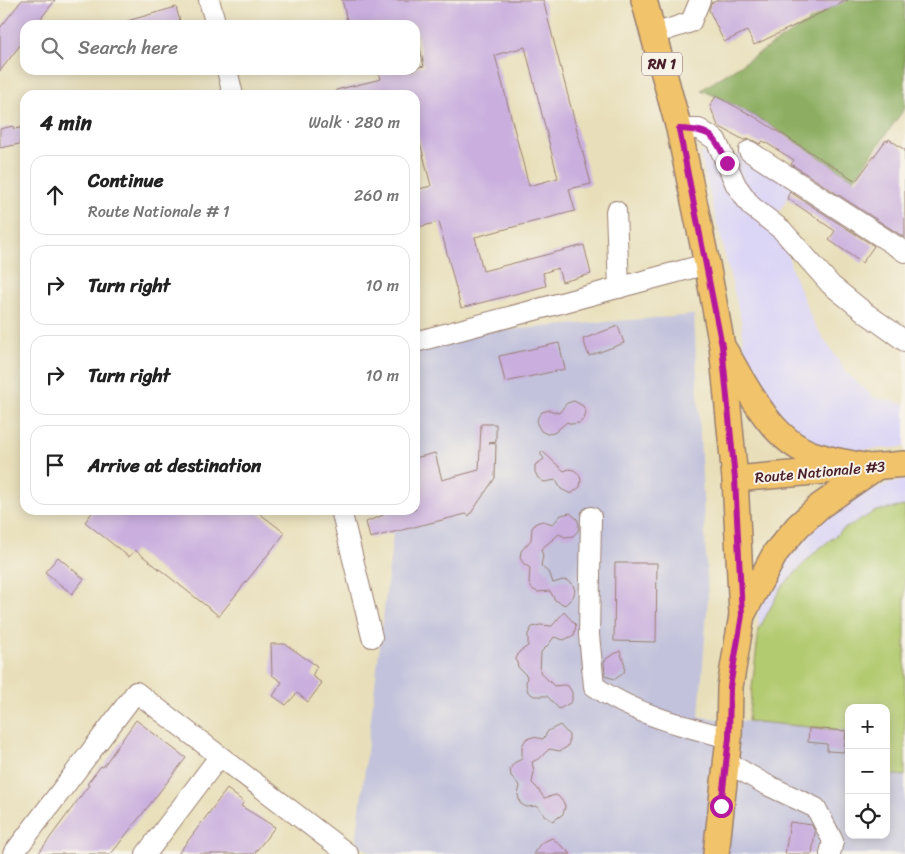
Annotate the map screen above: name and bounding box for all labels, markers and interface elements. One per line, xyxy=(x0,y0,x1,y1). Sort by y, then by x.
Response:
search box xyxy=(20,20,420,75)
text: Search here xyxy=(78,31,178,64)
icon: search xyxy=(38,34,66,62)
road number: RN 1 xyxy=(642,52,682,76)
text: 4 min xyxy=(40,104,92,142)
text: Walk · 280 m xyxy=(309,108,400,137)
route end xyxy=(716,152,739,175)
text: Continue xyxy=(88,164,164,197)
icon: ahead xyxy=(41,181,69,209)
text: 260 m xyxy=(354,181,399,210)
text: Route Nationale # 1 xyxy=(88,197,230,226)
text: Turn right xyxy=(88,269,170,302)
icon: right xyxy=(41,271,69,299)
text: 10 m xyxy=(366,271,399,300)
text: Turn right xyxy=(88,359,170,392)
icon: right xyxy=(41,361,69,389)
text: 10 m xyxy=(366,361,399,390)
text: Arrive at destination xyxy=(88,449,261,482)
icon: arrive xyxy=(41,451,69,479)
street label: Route Nationale #3 xyxy=(754,453,886,491)
map controls xyxy=(845,704,890,839)
button: + xyxy=(845,704,890,749)
button: − xyxy=(845,749,890,794)
button: locate xyxy=(845,794,890,839)
route start xyxy=(710,795,733,818)

